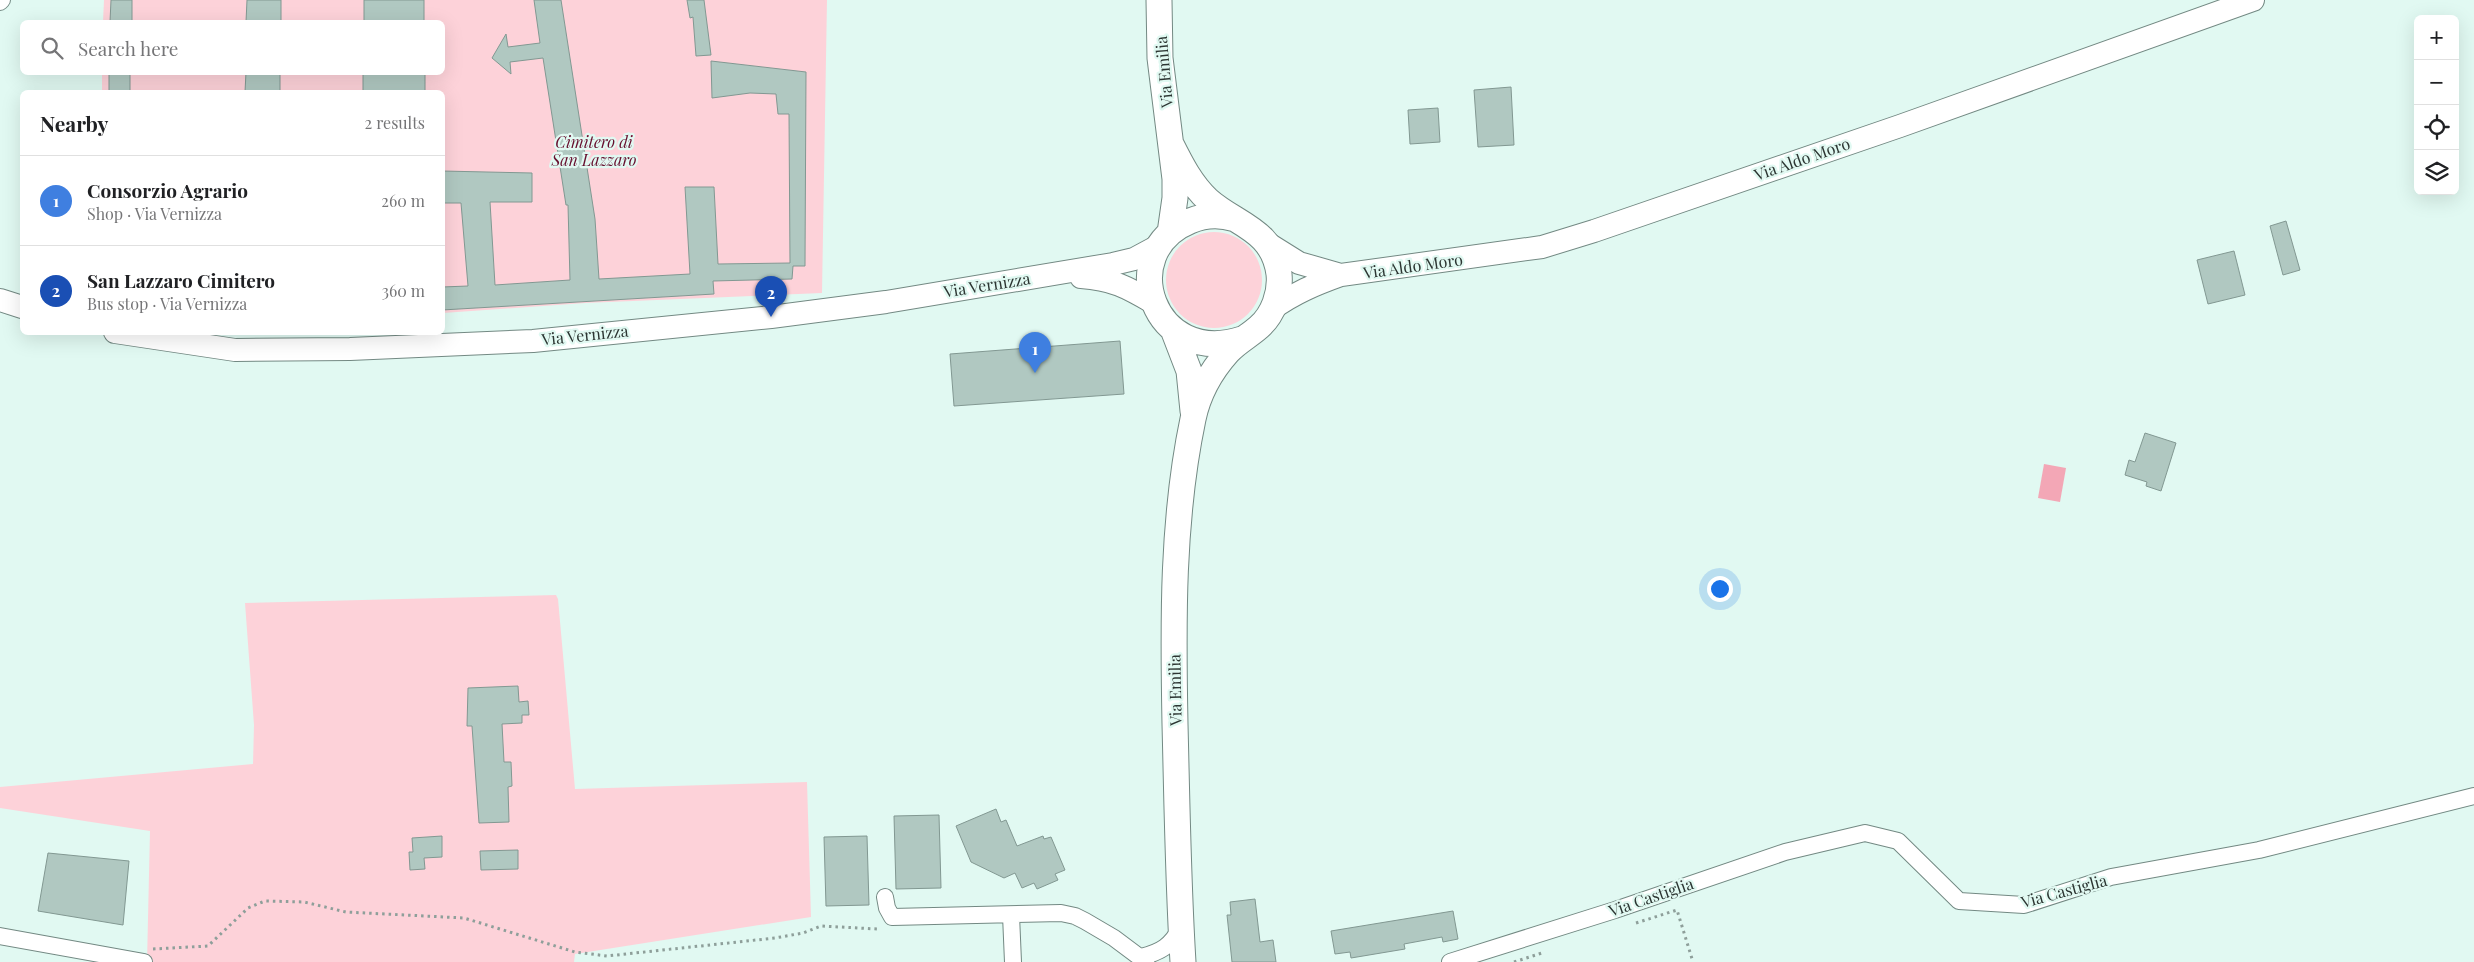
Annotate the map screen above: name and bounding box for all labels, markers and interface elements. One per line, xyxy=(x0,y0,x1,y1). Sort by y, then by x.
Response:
map controls xyxy=(2414,15,2459,195)
button: + xyxy=(2414,15,2459,60)
search box xyxy=(20,20,445,75)
icon: search xyxy=(38,34,66,62)
text: Search here xyxy=(78,35,178,61)
street label: Via Emilia xyxy=(1150,35,1177,110)
button: − xyxy=(2414,60,2459,105)
button: locate xyxy=(2414,105,2459,150)
text: Nearby xyxy=(40,109,109,137)
text: 2 results xyxy=(365,112,425,133)
park label: Cimitero di San Lazzaro xyxy=(550,131,637,170)
street label: Via Aldo Moro xyxy=(1750,132,1853,185)
button: layers xyxy=(2414,150,2459,195)
text: Consorzio Agrario xyxy=(87,177,248,203)
text: 1 xyxy=(53,190,59,211)
text: 260 m xyxy=(381,190,425,211)
text: Shop · Via Vernizza xyxy=(87,203,222,224)
street label: Via Aldo Moro xyxy=(1361,248,1464,283)
text: San Lazzaro Cimitero xyxy=(87,267,275,293)
street label: Via Vernizza xyxy=(941,267,1032,302)
pin: 2 xyxy=(755,276,787,317)
text: 2 xyxy=(52,280,60,301)
text: 360 m xyxy=(382,280,425,301)
text: Bus stop · Via Vernizza xyxy=(87,293,247,314)
street label: Via Vernizza xyxy=(539,319,629,350)
pin: 1 xyxy=(1019,332,1051,373)
your location xyxy=(1707,576,1733,602)
street label: Via Emilia xyxy=(1163,654,1186,727)
street label: Via Castiglia xyxy=(2018,869,2109,912)
street label: Via Castiglia xyxy=(1605,872,1696,921)

